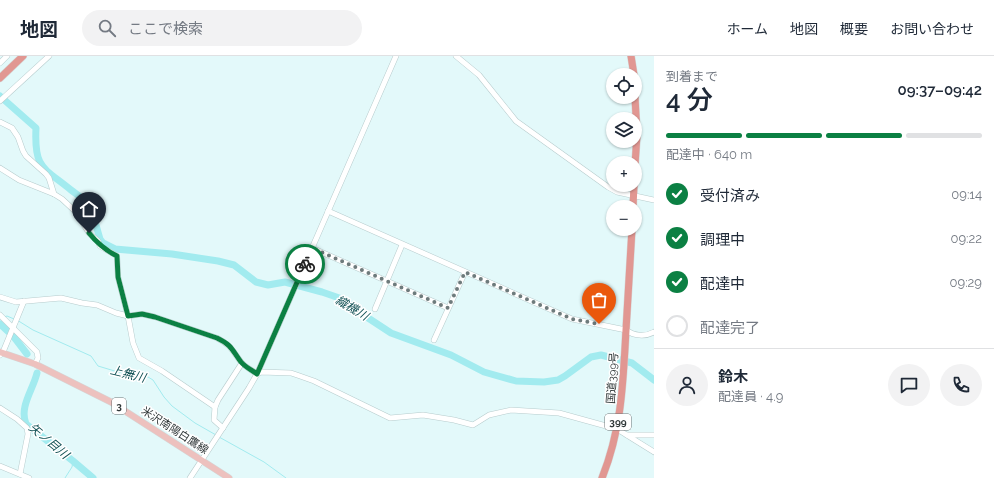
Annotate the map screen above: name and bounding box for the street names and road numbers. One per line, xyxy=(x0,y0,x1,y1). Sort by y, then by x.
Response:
street label: 国道399号 xyxy=(604,352,621,404)
road number: 3 xyxy=(112,398,126,414)
street label: 米沢南陽白鷹線 xyxy=(139,404,211,457)
road number: 399 xyxy=(605,414,631,430)

